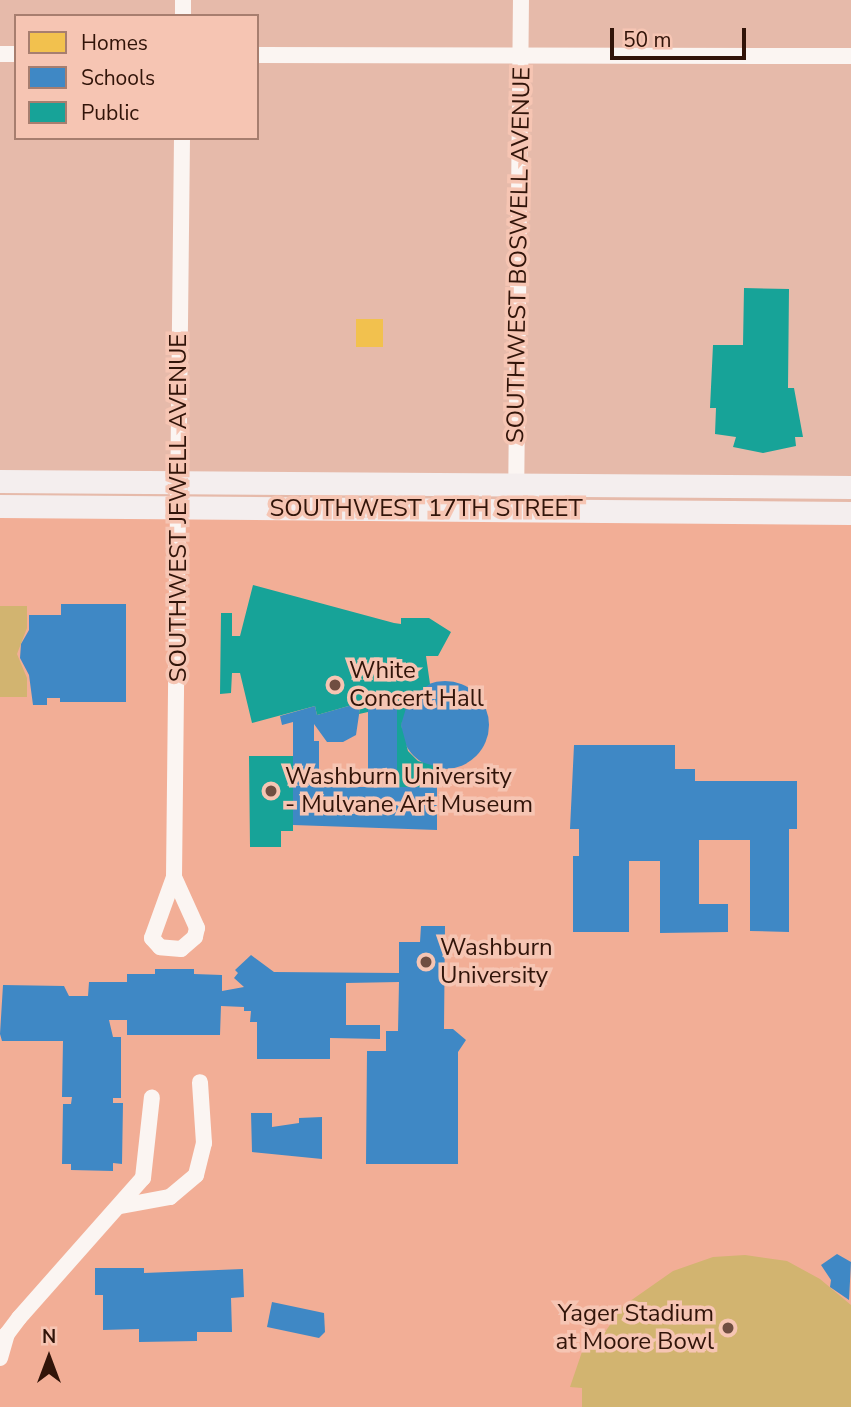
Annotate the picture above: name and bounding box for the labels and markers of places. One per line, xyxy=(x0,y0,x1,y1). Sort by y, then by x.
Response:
place label: White Concert Hall xyxy=(349,657,484,713)
marker: White Concert Hall xyxy=(327,677,343,693)
place label: Washburn University - Mulvane Art Museum xyxy=(285,763,533,819)
marker: Washburn University - Mulvane Art Museum xyxy=(263,783,279,799)
place label: Washburn University xyxy=(440,934,553,990)
marker: Washburn University xyxy=(418,954,434,970)
place label: Yager Stadium at Moore Bowl xyxy=(555,1300,714,1356)
marker: Yager Stadium at Moore Bowl xyxy=(720,1320,736,1336)

